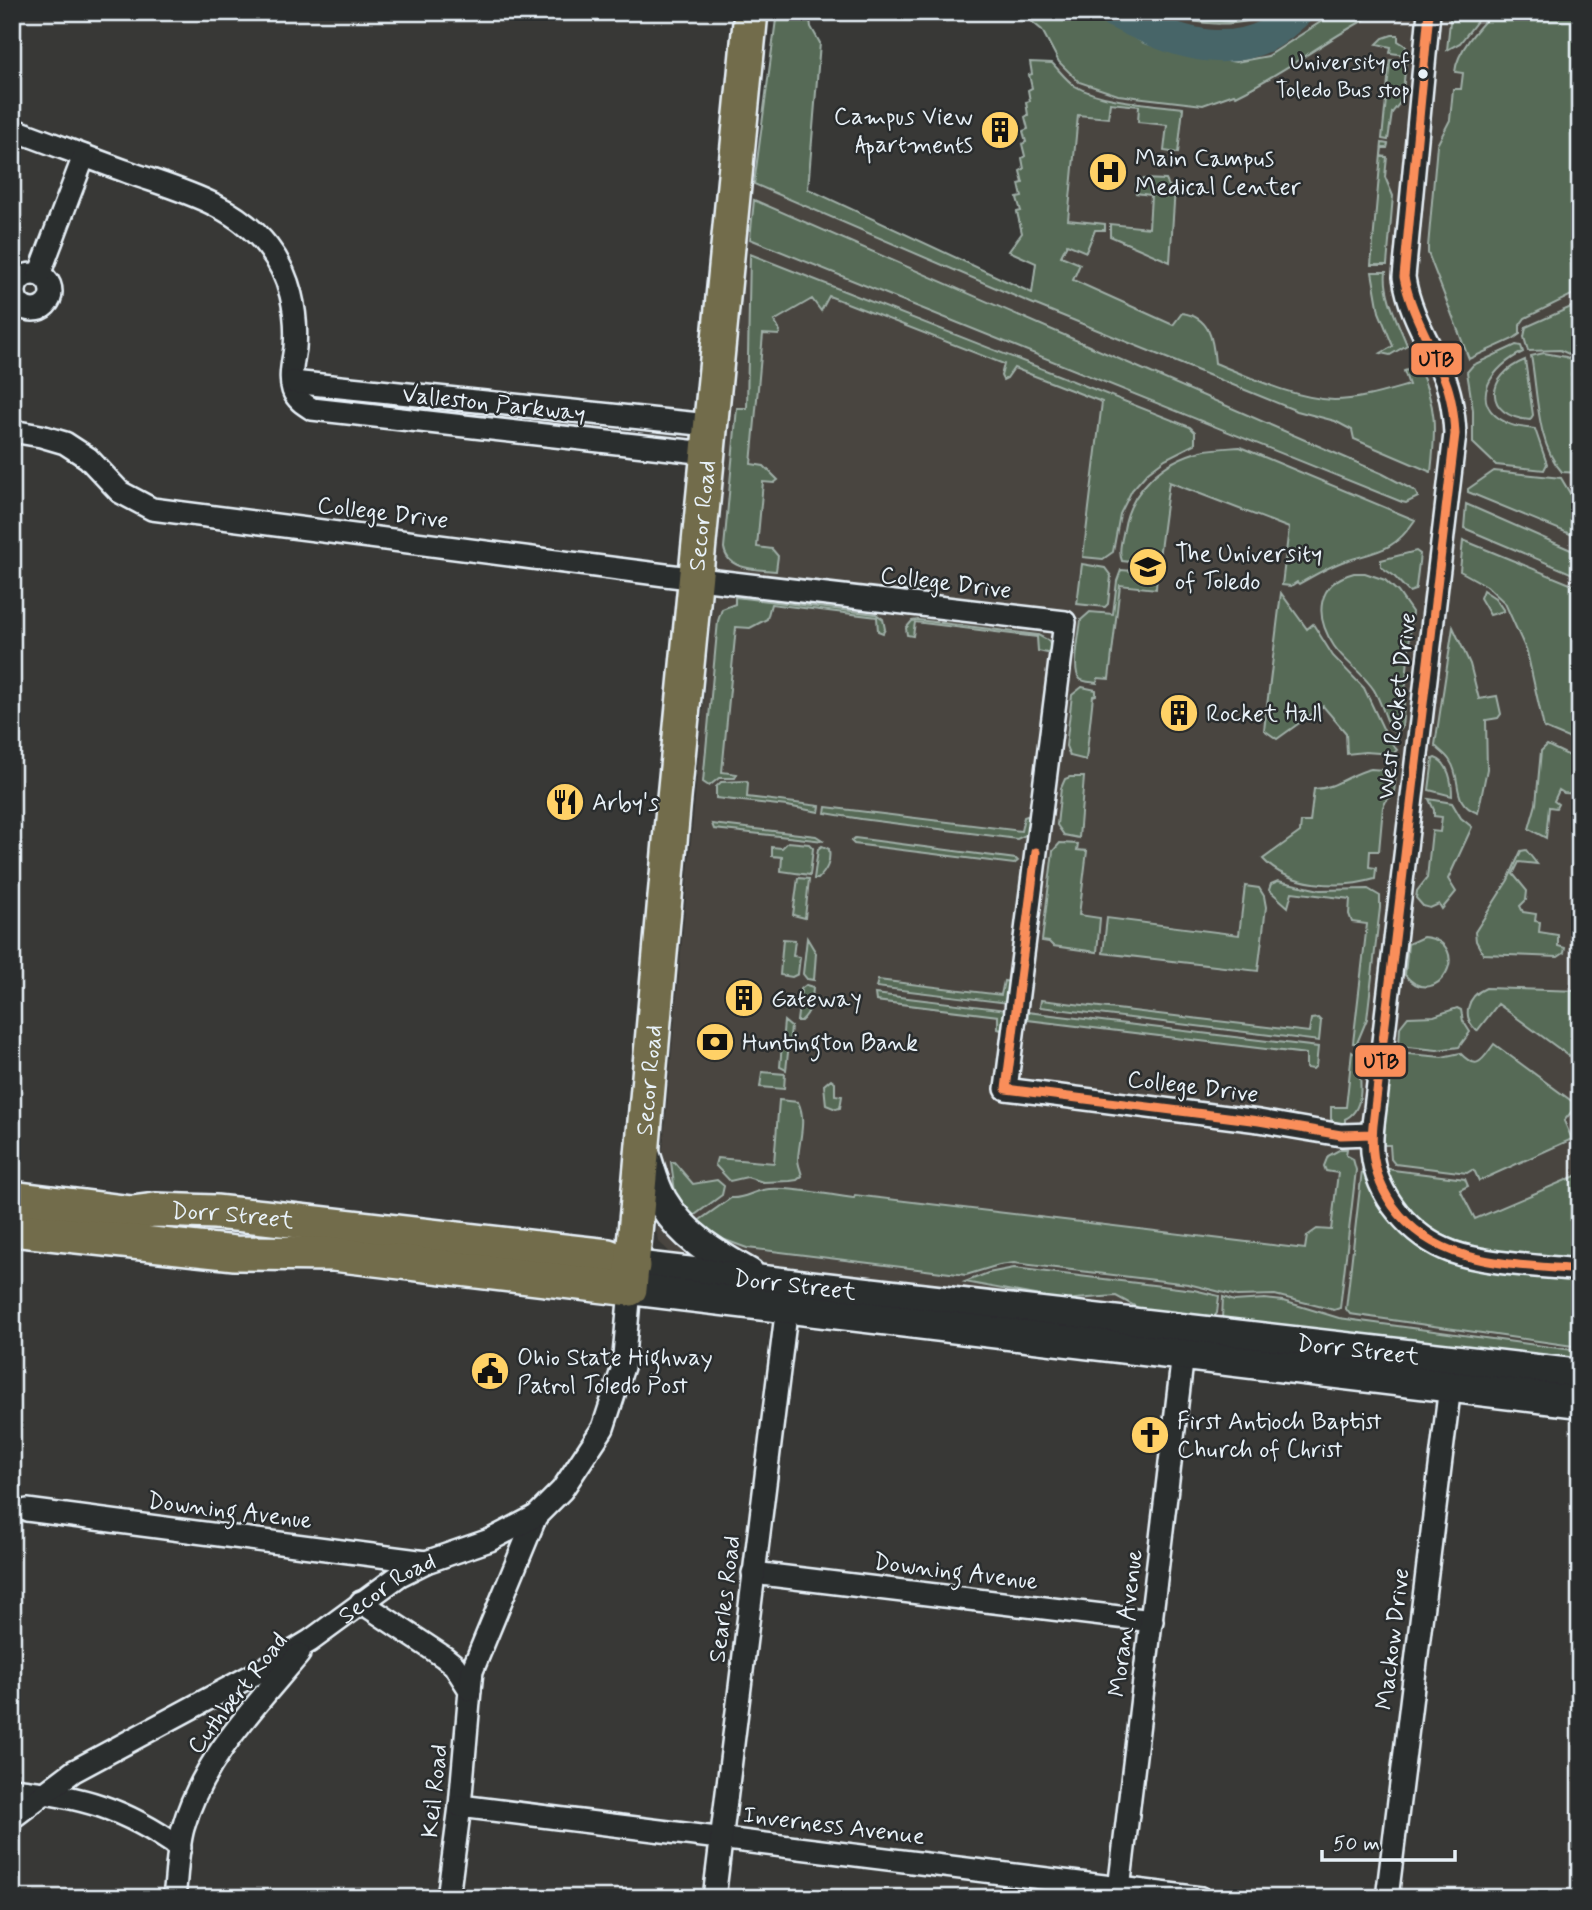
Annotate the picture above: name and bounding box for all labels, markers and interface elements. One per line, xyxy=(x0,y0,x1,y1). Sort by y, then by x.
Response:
place label: University of Toledo Bus stop xyxy=(1275,49,1410,105)
marker: University of Toledo Bus stop xyxy=(1416,67,1430,81)
place label: Campus View Apartments xyxy=(834,102,973,164)
building icon: Campus View Apartments xyxy=(979,109,1021,151)
place label: Main Campus Medical Center xyxy=(1135,144,1301,203)
hospital icon: Main Campus Medical Center xyxy=(1087,151,1129,193)
line badge: UTB xyxy=(1410,342,1463,376)
text: UTB xyxy=(1419,348,1454,373)
street label: Valleston Parkway xyxy=(401,379,587,430)
street label: Secor Road xyxy=(682,459,724,573)
street label: College Drive xyxy=(315,490,450,537)
place label: The University of Toledo xyxy=(1175,539,1322,598)
school or university icon: The University of Toledo xyxy=(1127,546,1169,588)
street label: College Drive xyxy=(878,560,1013,607)
street label: West Rocket Drive xyxy=(1371,611,1424,802)
building icon: Rocket Hall xyxy=(1158,692,1200,734)
place label: Rocket Hall xyxy=(1206,699,1323,730)
restaurant icon: Arby's xyxy=(544,781,586,823)
place label: Arby's xyxy=(592,788,659,819)
building icon: Gateway xyxy=(723,977,765,1019)
place label: Gateway xyxy=(771,984,862,1015)
bank icon: Huntington Bank xyxy=(694,1021,736,1063)
street label: Secor Road xyxy=(630,1023,671,1137)
place label: Huntington Bank xyxy=(742,1028,918,1062)
line badge: UTB xyxy=(1354,1044,1407,1078)
text: UTB xyxy=(1364,1050,1399,1075)
street label: College Drive xyxy=(1125,1064,1260,1111)
street label: Dorr Street xyxy=(171,1197,296,1237)
street label: Dorr Street xyxy=(732,1264,858,1309)
street label: Dorr Street xyxy=(1295,1329,1421,1373)
place label: Ohio State Highway Patrol Toledo Post xyxy=(517,1343,713,1402)
public building icon: Ohio State Highway Patrol Toledo Post xyxy=(469,1350,511,1392)
place label: First Antioch Baptist Church of Christ xyxy=(1177,1407,1382,1466)
church icon: First Antioch Baptist Church of Christ xyxy=(1129,1414,1171,1456)
street label: Downing Avenue xyxy=(145,1486,314,1540)
street label: Searles Road xyxy=(702,1534,749,1665)
street label: Secor Road xyxy=(332,1546,440,1632)
street label: Downing Avenue xyxy=(871,1547,1040,1601)
street label: Moran Avenue xyxy=(1102,1548,1151,1699)
street label: Mackow Drive xyxy=(1369,1566,1418,1712)
street label: Cuthbert Road xyxy=(181,1627,295,1761)
street label: Keil Road xyxy=(415,1743,456,1839)
street label: Inverness Avenue xyxy=(741,1800,927,1853)
scale bar xyxy=(1322,1819,1456,1863)
text: 50 m xyxy=(1333,1830,1380,1858)

